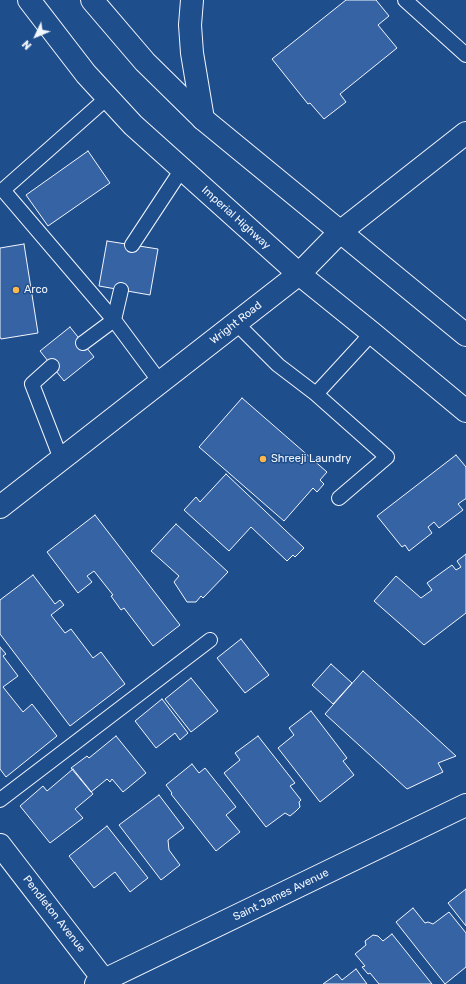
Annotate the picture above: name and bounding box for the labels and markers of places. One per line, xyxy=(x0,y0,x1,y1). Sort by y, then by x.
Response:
place label: Arco xyxy=(24,283,48,297)
marker: Arco xyxy=(11,285,21,295)
place label: Shreeji Laundry xyxy=(271,452,351,466)
marker: Shreeji Laundry xyxy=(258,454,268,464)

